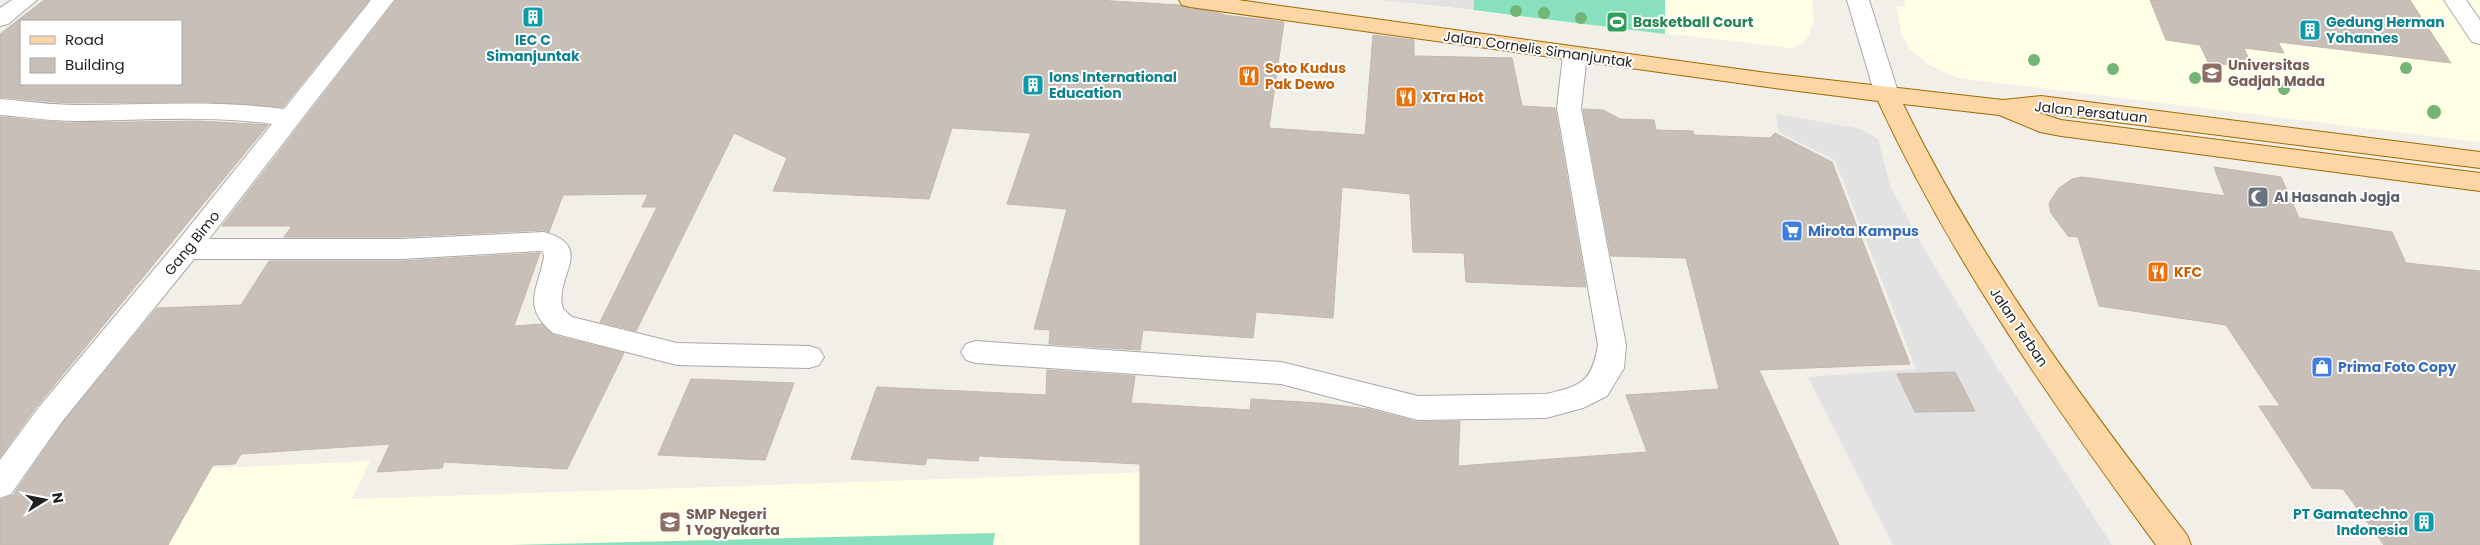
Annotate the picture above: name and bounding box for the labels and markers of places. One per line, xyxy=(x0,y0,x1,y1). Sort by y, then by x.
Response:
building icon: IEC C Simanjuntak xyxy=(521,5,545,29)
sports icon: Basketball Court xyxy=(1605,10,1629,34)
place label: Basketball Court xyxy=(1633,12,1754,32)
place label: Gedung Herman Yohannes xyxy=(2326,12,2445,48)
building icon: Gedung Herman Yohannes xyxy=(2298,18,2322,42)
place label: IEC C Simanjuntak xyxy=(486,30,580,66)
place label: Universitas Gadjah Mada xyxy=(2228,55,2325,91)
place label: Soto Kudus Pak Dewo xyxy=(1265,58,1346,94)
school or university icon: Universitas Gadjah Mada xyxy=(2200,61,2224,85)
restaurant icon: Soto Kudus Pak Dewo xyxy=(1237,64,1261,88)
place label: Ions International Education xyxy=(1049,67,1177,103)
building icon: Ions International Education xyxy=(1021,73,1045,97)
restaurant icon: XTra Hot xyxy=(1394,85,1418,109)
place label: XTra Hot xyxy=(1422,87,1484,107)
mosque icon: Al Hasanah Jogja xyxy=(2246,185,2270,209)
place label: Al Hasanah Jogja xyxy=(2274,187,2400,207)
supermarket icon: Mirota Kampus xyxy=(1780,219,1804,243)
place label: Mirota Kampus xyxy=(1808,221,1919,241)
restaurant icon: KFC xyxy=(2146,260,2170,284)
place label: KFC xyxy=(2174,262,2202,282)
shop icon: Prima Foto Copy xyxy=(2310,355,2334,379)
place label: Prima Foto Copy xyxy=(2338,357,2456,377)
place label: SMP Negeri 1 Yogyakarta xyxy=(686,504,780,540)
place label: PT Gamatechno Indonesia xyxy=(2293,504,2408,540)
school or university icon: SMP Negeri 1 Yogyakarta xyxy=(658,510,682,534)
building icon: PT Gamatechno Indonesia xyxy=(2412,510,2436,534)

